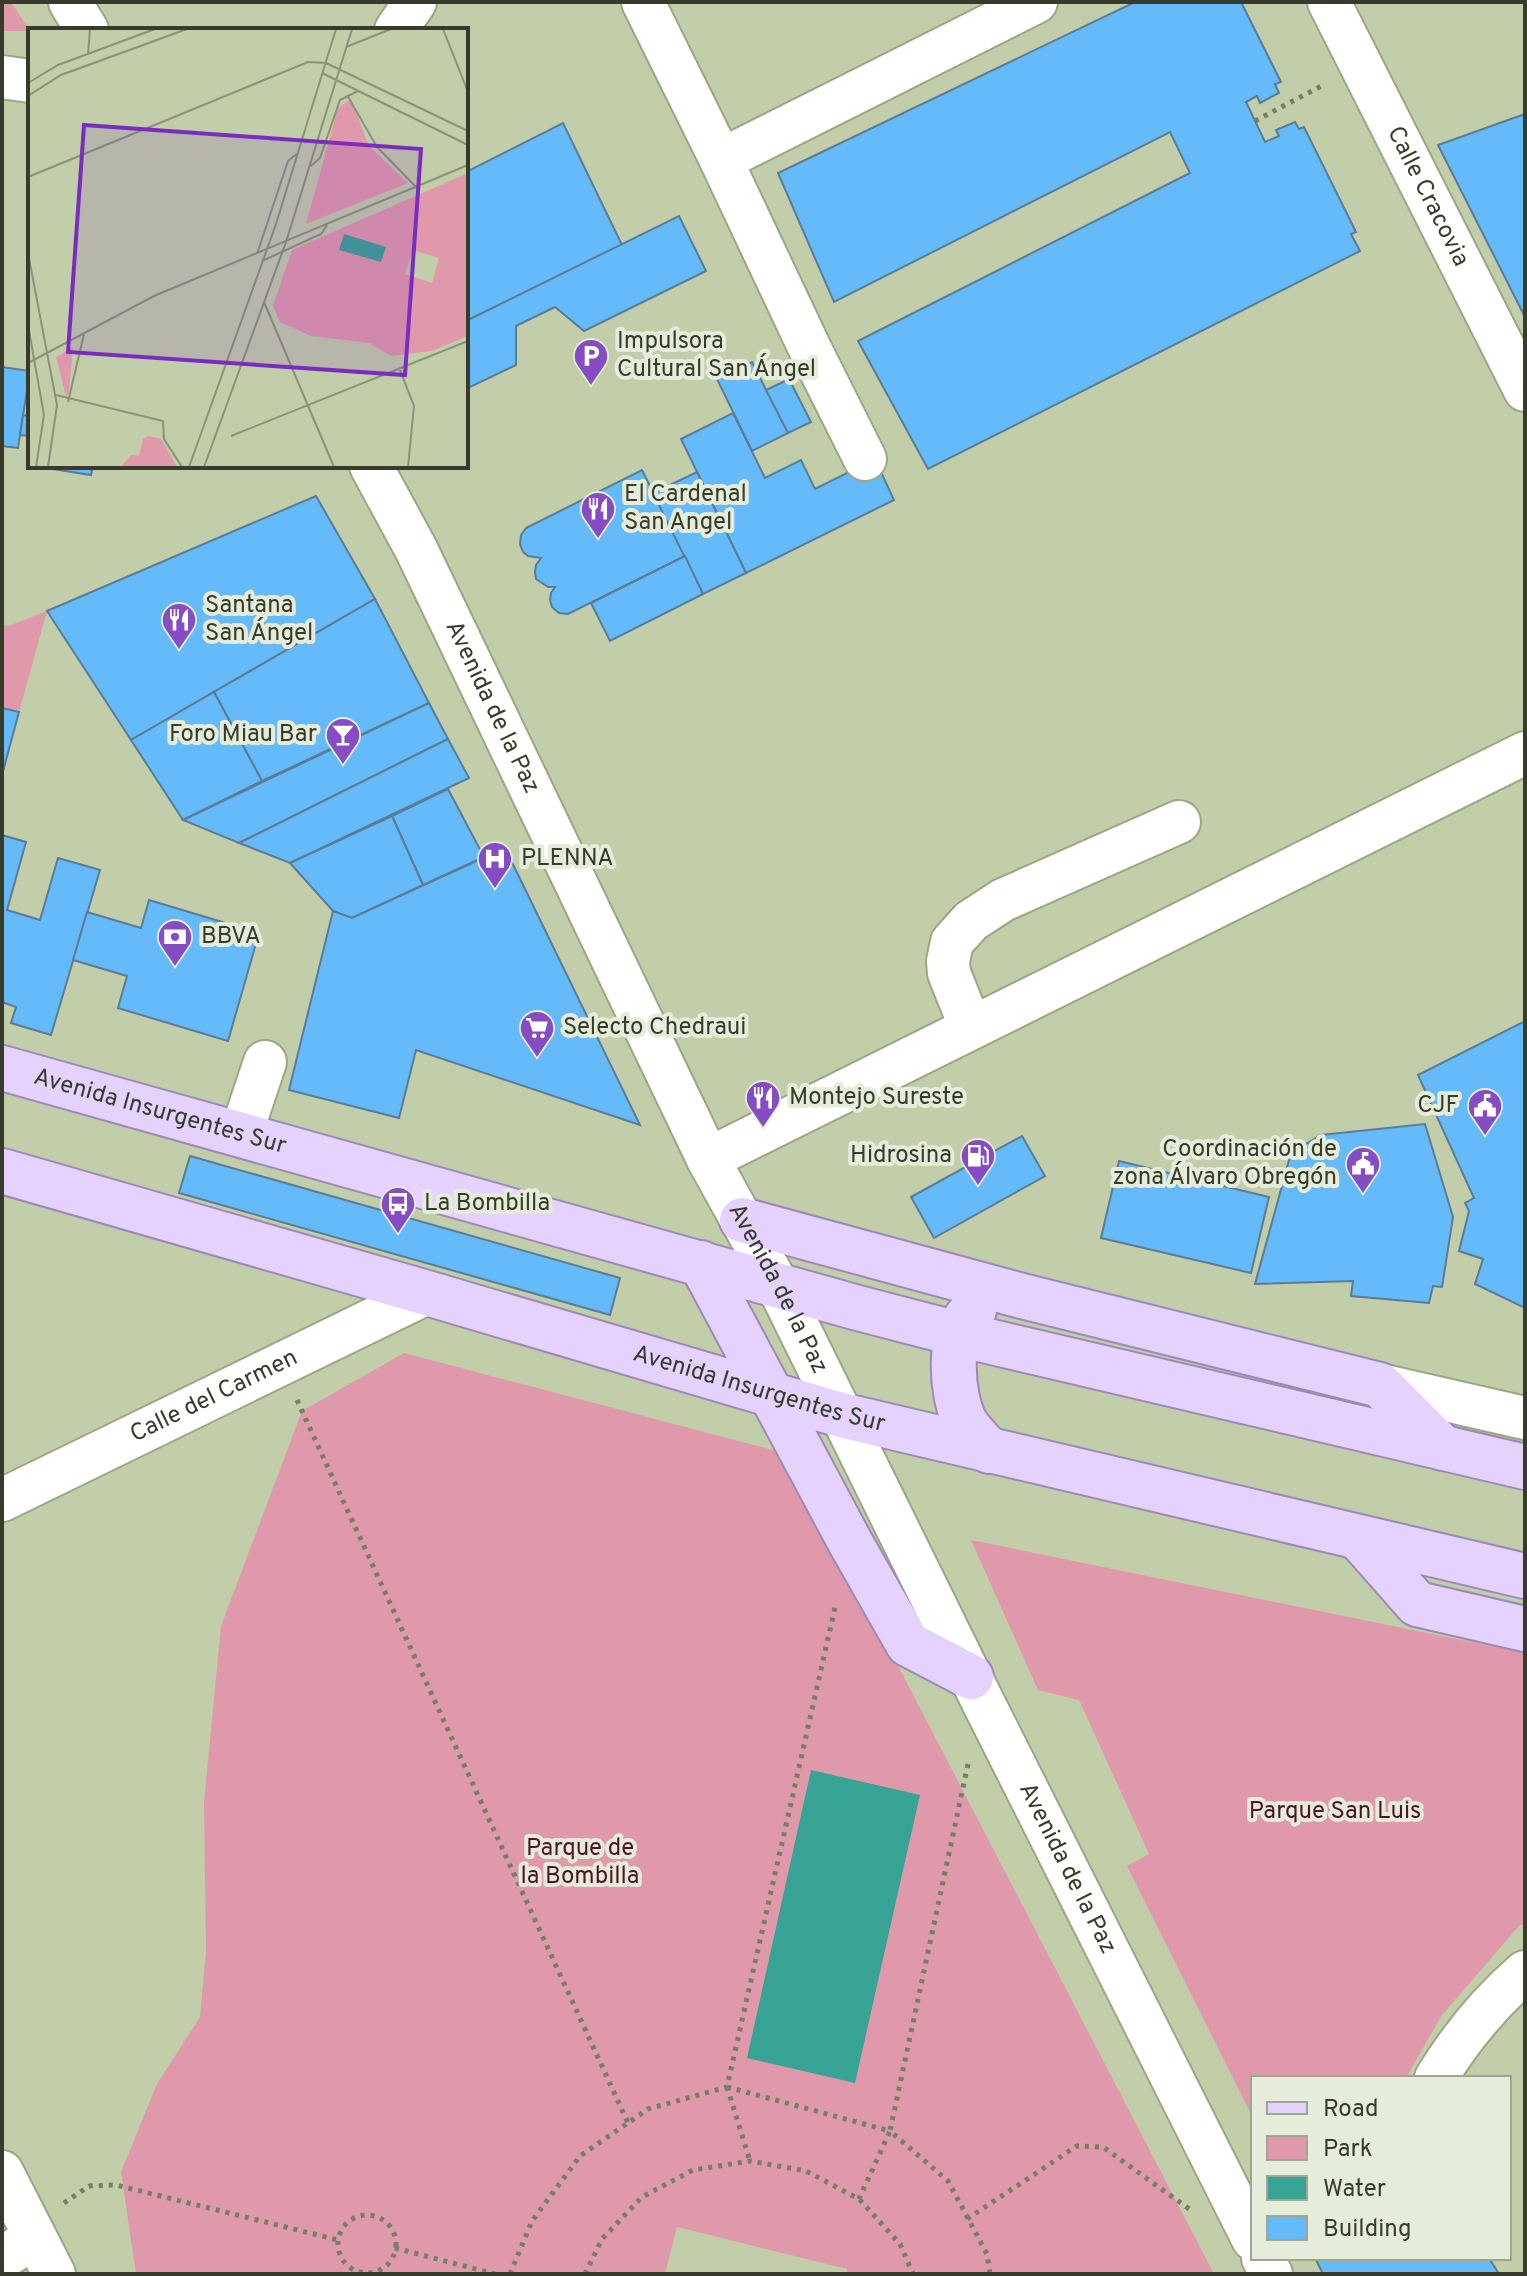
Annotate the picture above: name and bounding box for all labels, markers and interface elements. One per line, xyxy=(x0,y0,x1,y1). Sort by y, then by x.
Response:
inset map xyxy=(28,28,468,468)
street label: Calle Cracovia xyxy=(1379,121,1475,272)
place label: Impulsora Cultural San Ángel xyxy=(617,327,816,385)
parking icon: Impulsora Cultural San Ángel xyxy=(572,337,610,387)
place label: El Cardenal San Angel xyxy=(624,480,747,538)
restaurant icon: El Cardenal San Angel xyxy=(579,490,617,540)
place label: Santana San Ángel xyxy=(205,591,313,649)
restaurant icon: Santana San Ángel xyxy=(160,601,198,651)
street label: Avenida de la Paz xyxy=(438,616,546,799)
bar icon: Foro Miau Bar xyxy=(324,716,362,766)
place label: Foro Miau Bar xyxy=(169,720,317,750)
hospital icon: PLENNA xyxy=(476,840,514,890)
place label: PLENNA xyxy=(521,844,613,874)
bank icon: BBVA xyxy=(156,918,194,968)
place label: BBVA xyxy=(201,922,261,952)
supermarket icon: Selecto Chedraui xyxy=(518,1009,556,1059)
place label: Selecto Chedraui xyxy=(563,1013,746,1043)
street label: Avenida Insurgentes Sur xyxy=(30,1063,290,1162)
restaurant icon: Montejo Sureste xyxy=(744,1079,782,1129)
place label: Montejo Sureste xyxy=(789,1083,964,1113)
public building icon: CJF xyxy=(1466,1087,1504,1137)
place label: CJF xyxy=(1417,1091,1459,1121)
place label: Coordinación de zona Álvaro Obregón xyxy=(1113,1135,1337,1193)
fuel station icon: Hidrosina xyxy=(959,1137,997,1187)
place label: Hidrosina xyxy=(850,1141,952,1171)
public building icon: Coordinación de zona Álvaro Obregón xyxy=(1344,1145,1382,1195)
bus stop icon: La Bombilla xyxy=(379,1185,417,1235)
place label: La Bombilla xyxy=(424,1189,550,1219)
street label: Avenida de la Paz xyxy=(721,1199,834,1379)
street label: Avenida Insurgentes Sur xyxy=(629,1339,888,1440)
street label: Calle del Carmen xyxy=(125,1343,303,1450)
street label: Avenida de la Paz xyxy=(1011,1778,1122,1959)
park label: Parque San Luis xyxy=(1249,1797,1421,1827)
park label: Parque de la Bombilla xyxy=(521,1834,639,1892)
legend xyxy=(1251,2076,1511,2260)
text: Road xyxy=(1323,2095,1379,2125)
text: Park xyxy=(1323,2135,1373,2165)
text: Water xyxy=(1323,2175,1386,2205)
text: Building xyxy=(1323,2215,1412,2245)

